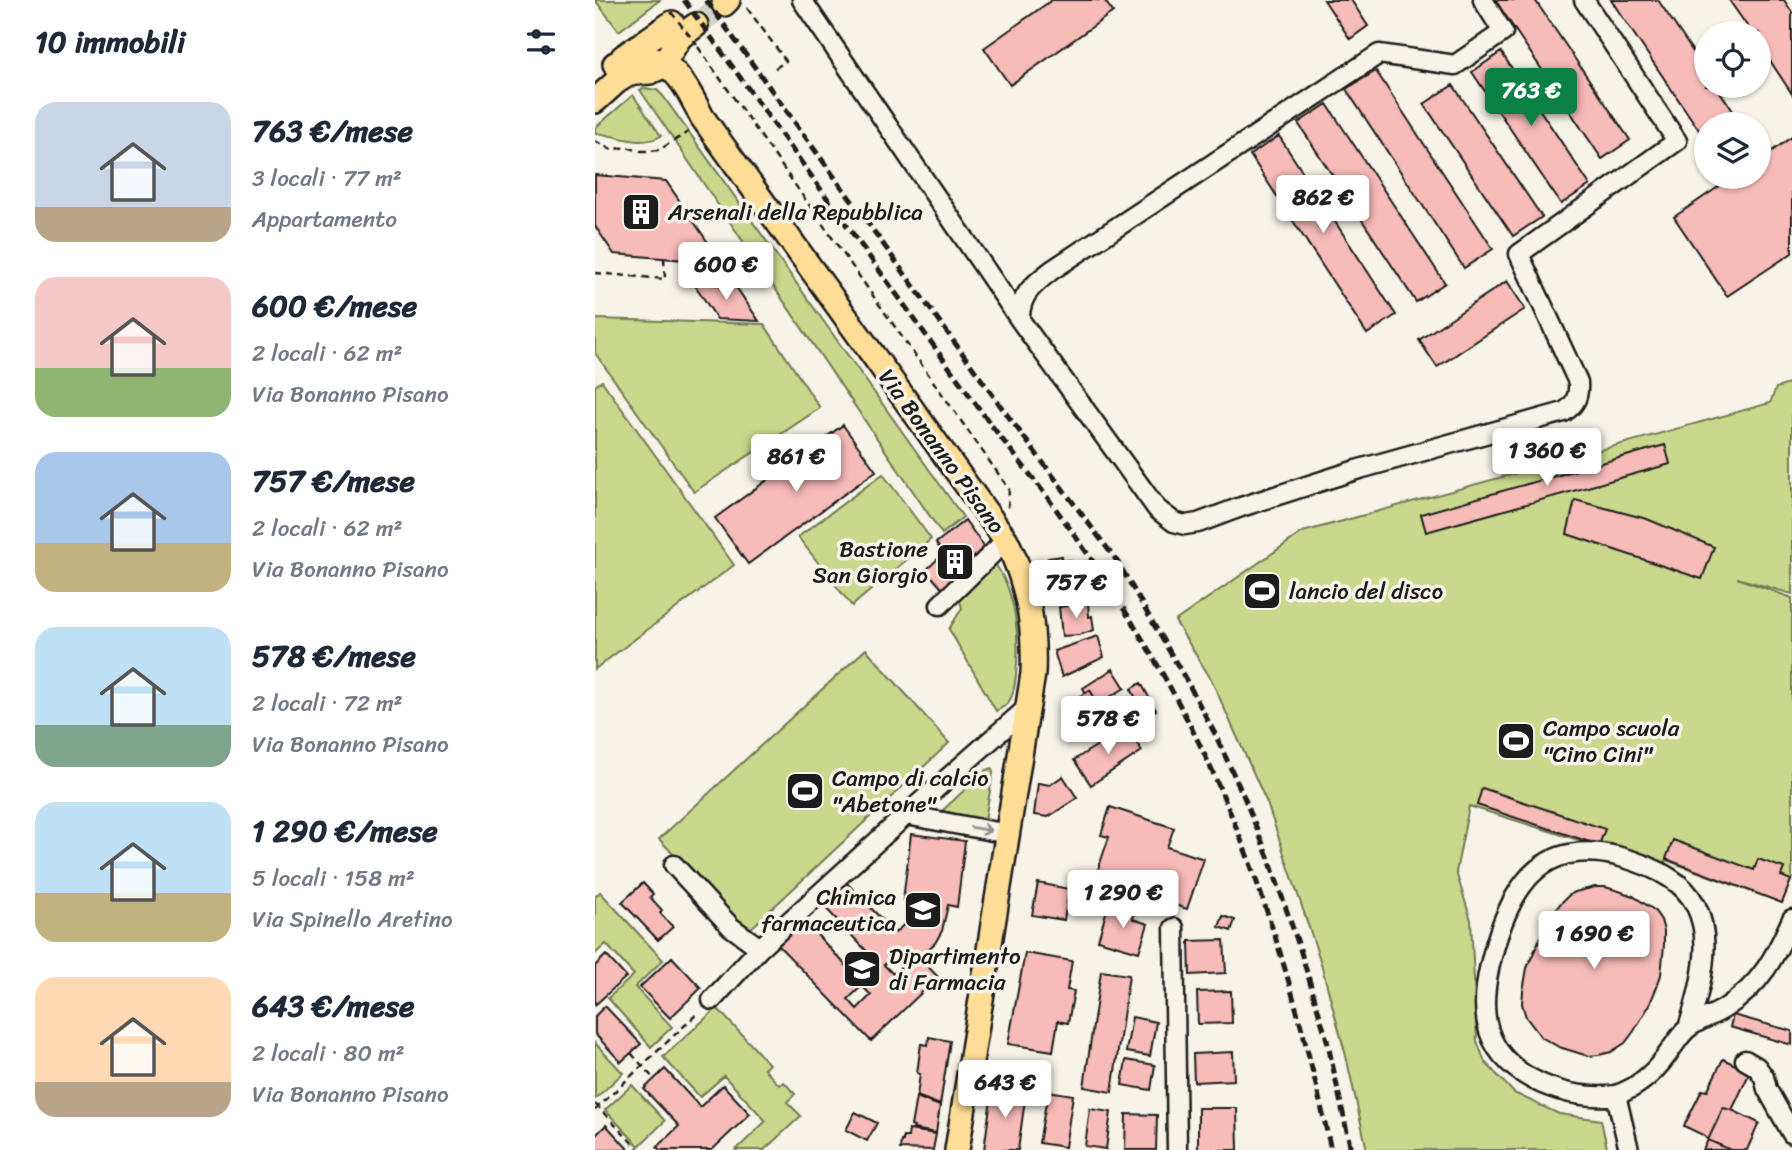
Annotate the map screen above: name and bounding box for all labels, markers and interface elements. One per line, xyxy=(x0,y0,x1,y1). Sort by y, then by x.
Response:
text: 10 immobili xyxy=(35,15,185,69)
map controls xyxy=(1694,21,1771,189)
button: locate xyxy=(1694,21,1771,98)
icon: filters xyxy=(522,23,560,61)
pin: 763 € xyxy=(1482,68,1580,128)
text: 763 € xyxy=(1501,70,1561,111)
text: 763 €/mese xyxy=(252,104,413,158)
button: layers xyxy=(1694,112,1771,189)
icon: home xyxy=(91,130,175,214)
text: 3 locali · 77 m² xyxy=(252,158,402,199)
pin: 862 € xyxy=(1274,176,1372,235)
text: 862 € xyxy=(1292,177,1354,218)
building icon: Arsenali della Repubblica xyxy=(620,191,662,233)
place label: Arsenali della Repubblica xyxy=(667,192,923,233)
text: Appartamento xyxy=(252,199,397,240)
pin: 600 € xyxy=(677,243,775,302)
text: 600 € xyxy=(694,244,758,285)
text: 600 €/mese xyxy=(252,279,417,333)
icon: home xyxy=(91,305,175,389)
text: 2 locali · 62 m² xyxy=(252,333,403,374)
street label: Via Bonanno Pisano xyxy=(867,360,1016,543)
text: Via Bonanno Pisano xyxy=(252,374,449,415)
pin: 1 360 € xyxy=(1482,428,1612,488)
text: 1 360 € xyxy=(1508,430,1586,471)
pin: 861 € xyxy=(747,434,845,494)
text: 861 € xyxy=(767,436,825,477)
text: 757 €/mese xyxy=(252,454,415,508)
icon: home xyxy=(91,480,175,564)
text: 2 locali · 62 m² xyxy=(252,508,403,549)
place label: Bastione San Giorgio xyxy=(812,529,928,596)
building icon: Bastione San Giorgio xyxy=(934,541,976,583)
text: Via Bonanno Pisano xyxy=(252,549,449,590)
pin: 757 € xyxy=(1027,560,1125,620)
text: 757 € xyxy=(1045,562,1107,603)
sports icon: lancio del disco xyxy=(1241,570,1283,612)
place label: lancio del disco xyxy=(1289,571,1443,612)
text: 578 €/mese xyxy=(252,629,416,683)
icon: home xyxy=(91,655,175,739)
text: 2 locali · 72 m² xyxy=(252,683,403,724)
pin: 578 € xyxy=(1059,696,1157,756)
text: 578 € xyxy=(1077,698,1139,739)
place label: Campo scuola "Cino Cini" xyxy=(1543,708,1680,775)
sports icon: Campo scuola "Cino Cini" xyxy=(1495,720,1537,762)
text: Via Bonanno Pisano xyxy=(252,724,449,765)
place label: Campo di calcio "Abetone" xyxy=(832,758,989,825)
sports icon: Campo di calcio "Abetone" xyxy=(784,770,826,812)
text: 1 290 €/mese xyxy=(252,804,438,858)
one-way arrow xyxy=(969,823,992,836)
icon: home xyxy=(91,830,175,914)
text: 5 locali · 158 m² xyxy=(252,858,415,899)
pin: 1 290 € xyxy=(1058,870,1188,930)
text: 1 290 € xyxy=(1083,872,1163,913)
place label: Chimica farmaceutica xyxy=(761,877,896,944)
school or university icon: Chimica farmaceutica xyxy=(902,889,944,931)
text: Via Spinello Aretino xyxy=(252,899,453,940)
pin: 1 690 € xyxy=(1529,912,1659,971)
text: 1 690 € xyxy=(1555,913,1633,954)
place label: Dipartimento di Farmacia xyxy=(889,936,1021,1003)
school or university icon: Dipartimento di Farmacia xyxy=(841,948,883,990)
text: 643 €/mese xyxy=(252,979,415,1033)
icon: home xyxy=(91,1005,175,1089)
text: 2 locali · 80 m² xyxy=(252,1033,405,1074)
pin: 643 € xyxy=(956,1060,1054,1120)
text: 643 € xyxy=(974,1062,1036,1103)
text: Via Bonanno Pisano xyxy=(252,1074,449,1115)

